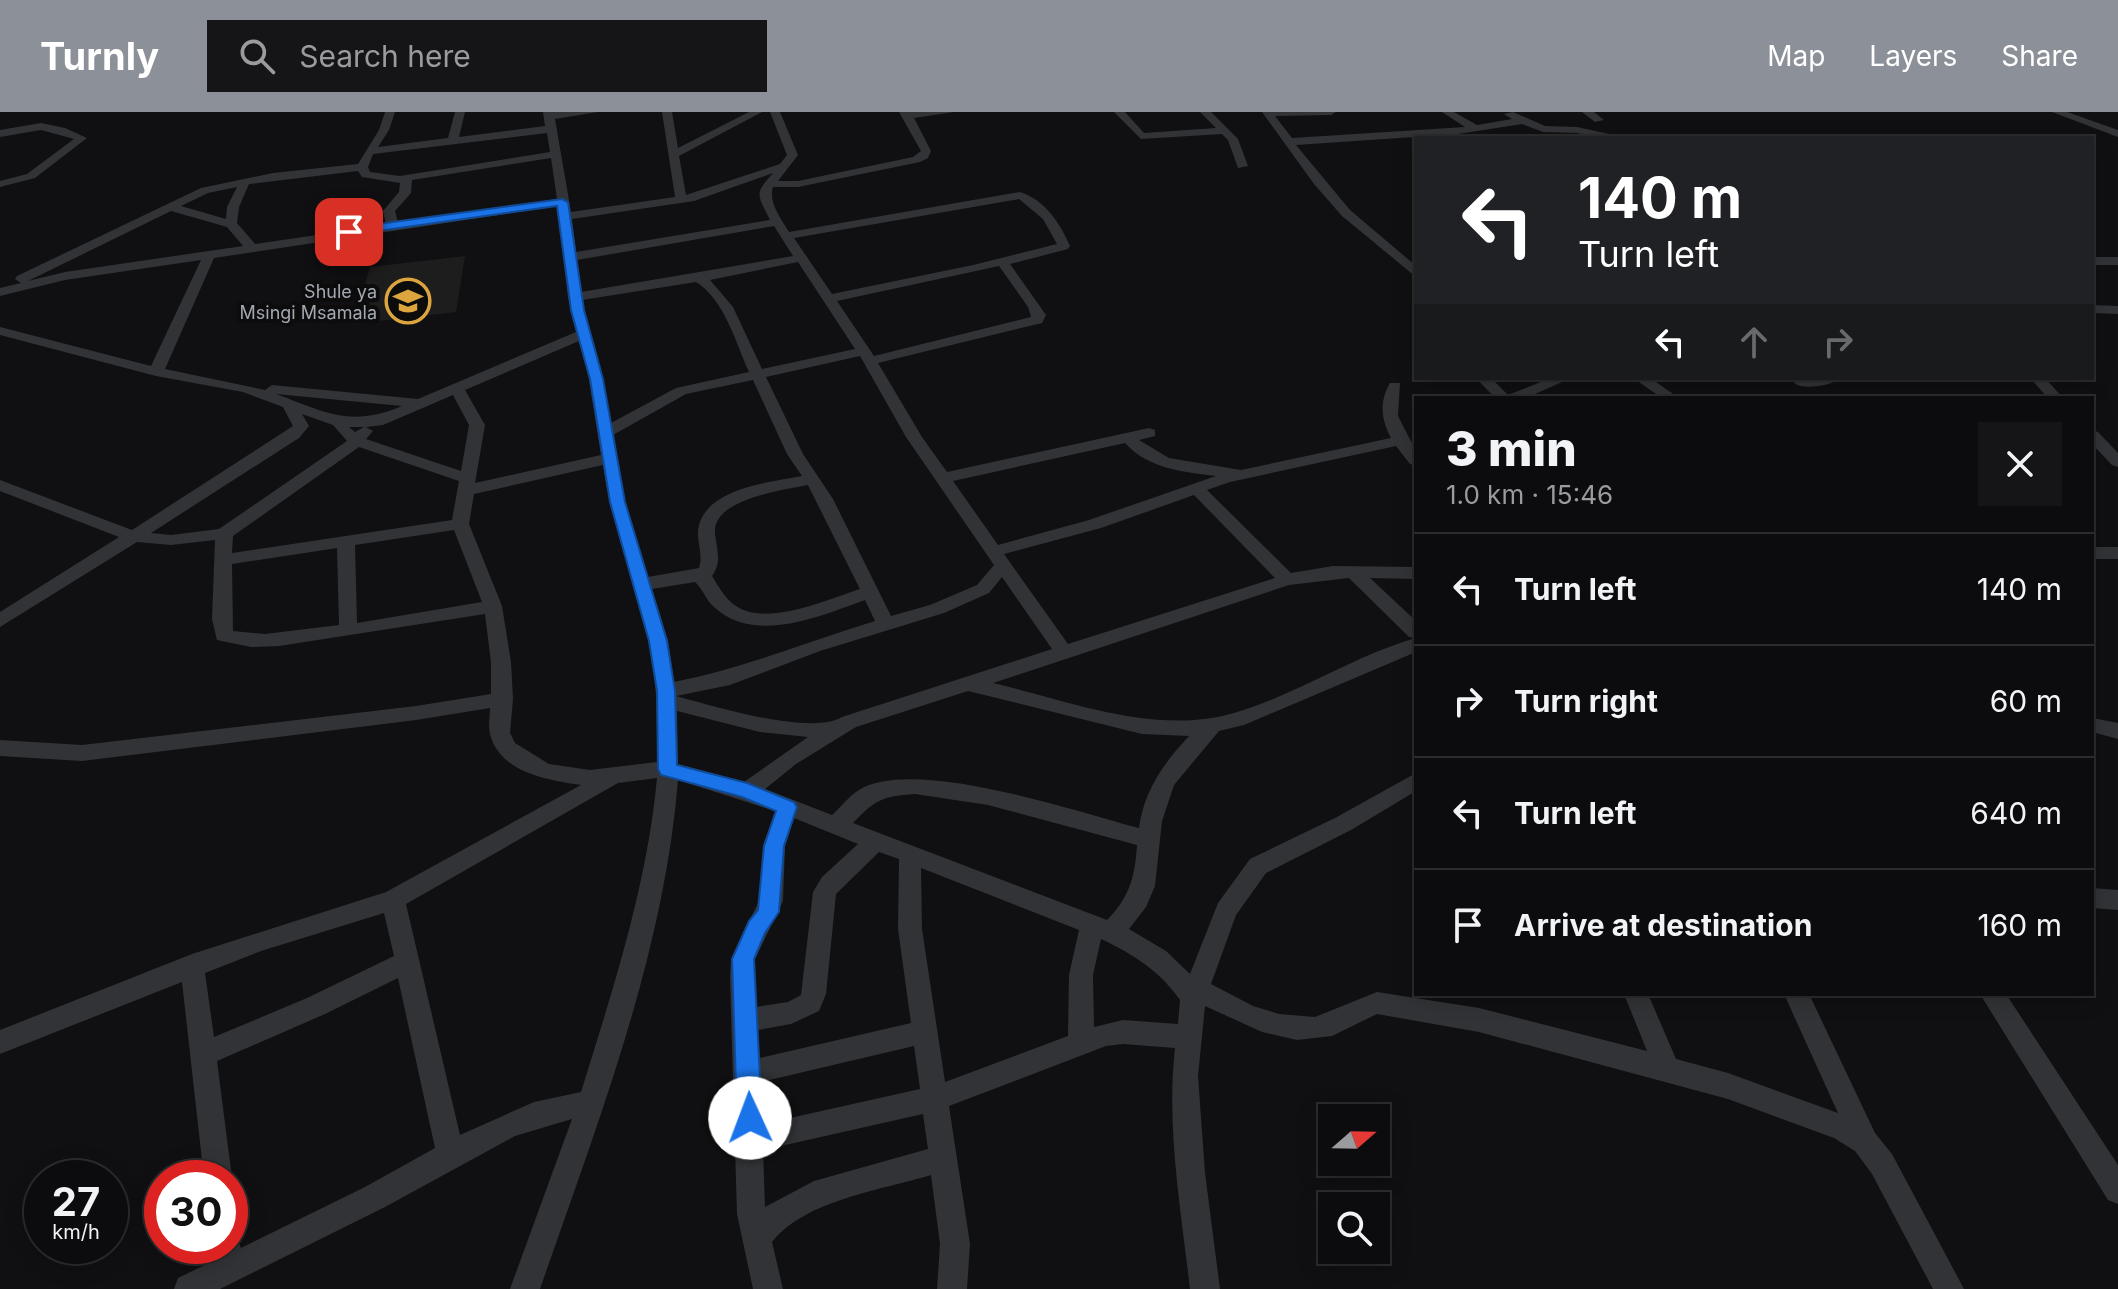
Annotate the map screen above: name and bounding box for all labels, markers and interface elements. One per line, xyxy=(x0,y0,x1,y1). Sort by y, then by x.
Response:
search box xyxy=(207,20,767,92)
text: Turnly xyxy=(40,33,159,79)
icon: search xyxy=(235,34,279,78)
text: Search here xyxy=(299,38,471,74)
text: Map xyxy=(1767,39,1825,73)
text: Layers xyxy=(1869,39,1957,73)
text: Share xyxy=(2001,39,2078,73)
text: 140 m xyxy=(1578,164,1742,232)
icon: left xyxy=(1446,168,1550,272)
pin xyxy=(315,198,383,266)
icon: arrive xyxy=(327,210,371,254)
text: Turn left xyxy=(1578,232,1719,276)
school or university icon: Shule ya Msingi Msamala xyxy=(384,277,432,325)
place label: Shule ya Msingi Msamala xyxy=(240,281,377,323)
icon: left xyxy=(1648,320,1692,364)
icon: ahead xyxy=(1732,320,1776,364)
icon: right xyxy=(1816,320,1860,364)
text: 3 min xyxy=(1446,419,1577,478)
button: close xyxy=(1978,422,2062,506)
text: 1.0 km · 15:46 xyxy=(1446,479,1613,510)
icon: left xyxy=(1446,567,1490,611)
text: Turn left xyxy=(1514,571,1636,607)
text: 140 m xyxy=(1977,571,2062,607)
icon: right xyxy=(1446,679,1490,723)
text: Turn right xyxy=(1514,683,1658,719)
text: 60 m xyxy=(1990,683,2062,719)
icon: left xyxy=(1446,791,1490,835)
text: Turn left xyxy=(1514,795,1636,831)
text: 640 m xyxy=(1970,795,2062,831)
icon: arrive xyxy=(1446,903,1490,947)
text: Arrive at destination xyxy=(1514,907,1812,943)
text: 160 m xyxy=(1978,907,2062,943)
position arrow xyxy=(708,1076,792,1160)
north arrow xyxy=(1318,1104,1390,1176)
map controls xyxy=(1318,1104,1390,1264)
speed limit sign: 30 xyxy=(144,1160,248,1264)
text: 27 xyxy=(52,1177,100,1226)
button: search xyxy=(1318,1192,1390,1264)
text: km/h xyxy=(52,1220,100,1244)

